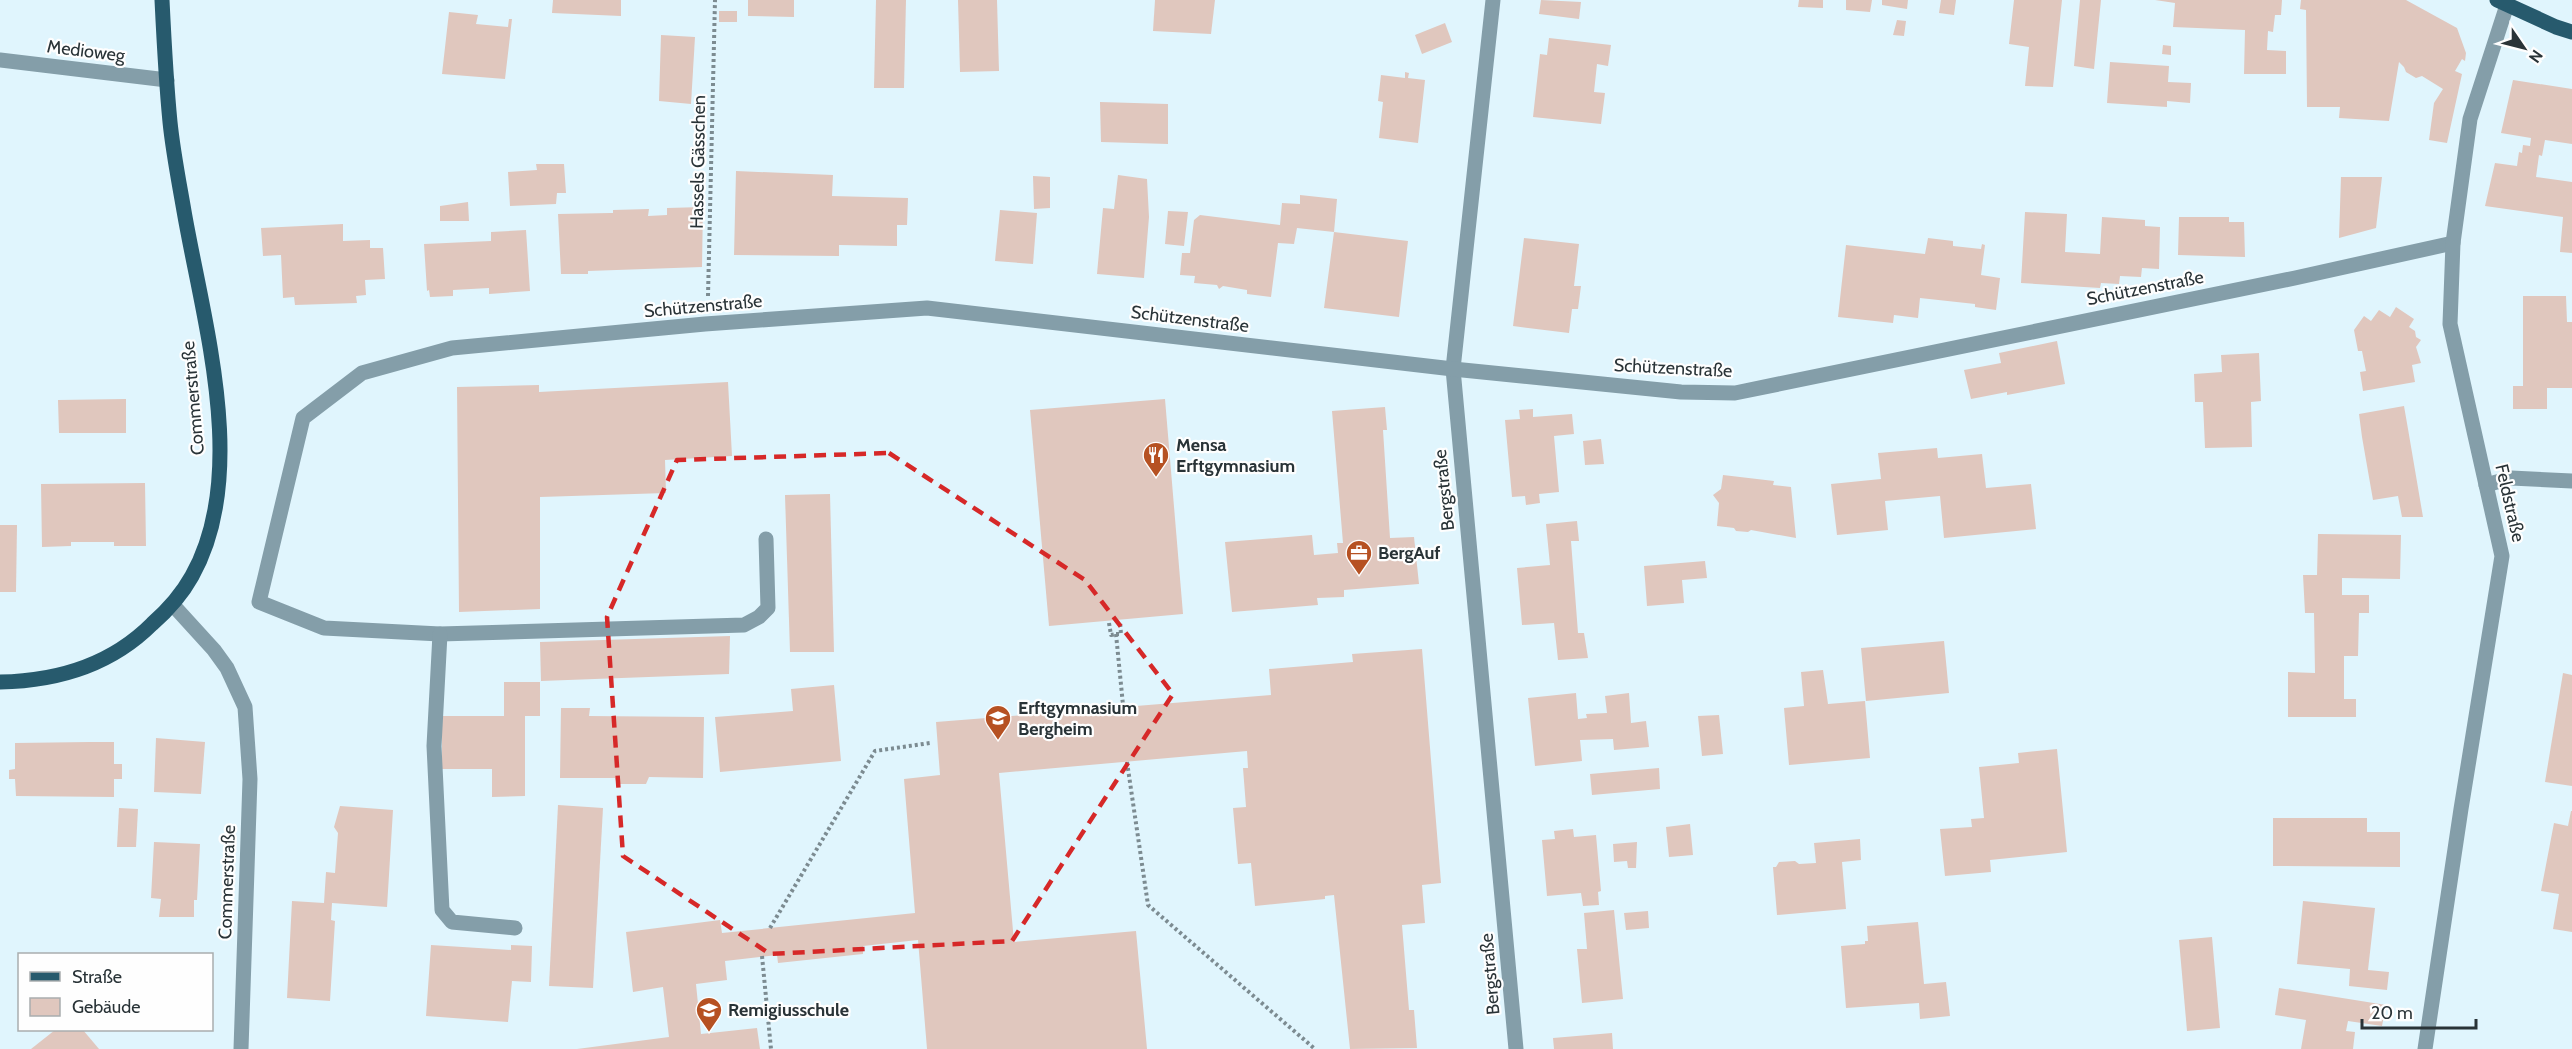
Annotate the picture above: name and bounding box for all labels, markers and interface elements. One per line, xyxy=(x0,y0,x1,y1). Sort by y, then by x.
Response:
north arrow xyxy=(2494,18,2554,78)
street label: Medioweg xyxy=(46,35,127,67)
text: N xyxy=(2525,46,2547,66)
street label: Hassels Gässchen xyxy=(686,95,710,229)
street label: Schützenstraße xyxy=(2085,266,2205,310)
street label: Schützenstraße xyxy=(643,290,763,322)
street label: Schützenstraße xyxy=(1130,301,1250,337)
street label: Commerstraße xyxy=(177,340,209,456)
street label: Schützenstraße xyxy=(1613,354,1733,382)
place label: Mensa Erftgymnasium xyxy=(1176,434,1295,477)
restaurant icon: Mensa Erftgymnasium xyxy=(1141,440,1171,478)
street label: Bergstraße xyxy=(1429,448,1459,532)
street label: Feldstraße xyxy=(2490,462,2530,544)
office icon: BergAuf xyxy=(1344,538,1374,576)
place label: BergAuf xyxy=(1378,542,1440,564)
place label: Erftgymnasium Bergheim xyxy=(1018,697,1137,740)
school or university icon: Erftgymnasium Bergheim xyxy=(983,703,1013,741)
street label: Commerstraße xyxy=(214,824,240,940)
street label: Bergstraße xyxy=(1475,932,1505,1016)
legend xyxy=(18,953,213,1031)
text: Straße xyxy=(72,966,122,988)
scale bar xyxy=(2362,992,2476,1030)
school or university icon: Remigiusschule xyxy=(694,995,724,1033)
text: Gebäude xyxy=(72,996,141,1018)
place label: Remigiusschule xyxy=(728,999,849,1021)
text: 20 m xyxy=(2371,1002,2413,1024)

